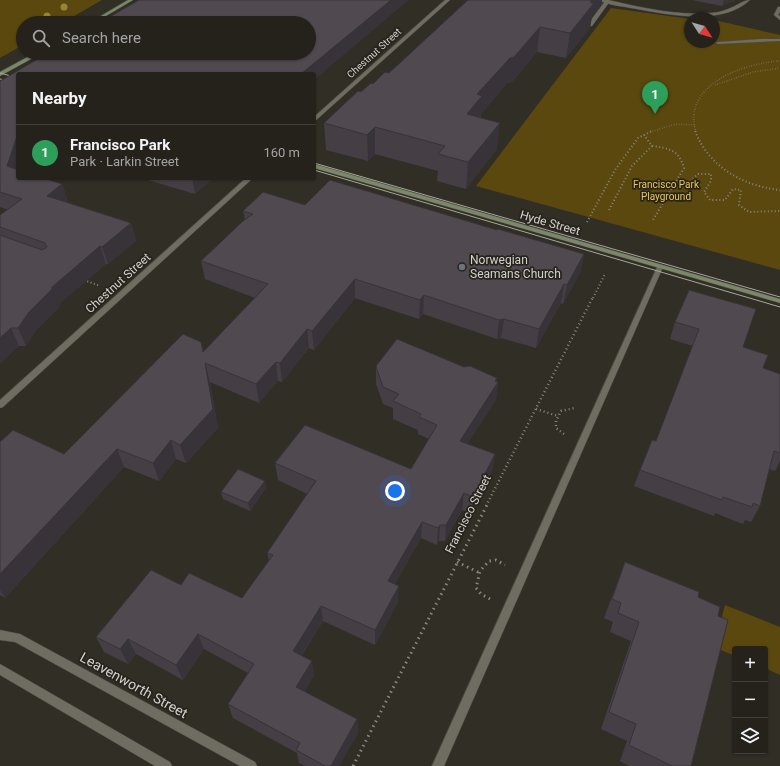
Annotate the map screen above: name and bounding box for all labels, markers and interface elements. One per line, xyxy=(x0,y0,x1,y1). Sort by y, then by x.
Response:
north arrow xyxy=(684,12,720,48)
search box xyxy=(16,16,316,60)
street label: Chestnut Street xyxy=(345,26,403,80)
icon: search xyxy=(30,27,52,49)
text: Search here xyxy=(62,29,141,47)
pin: 1 xyxy=(642,81,668,114)
text: Nearby xyxy=(32,88,87,108)
text: Francisco Park xyxy=(70,136,170,154)
text: 1 xyxy=(41,145,49,160)
text: 160 m xyxy=(263,145,300,160)
text: Park · Larkin Street xyxy=(70,154,179,169)
park label: Francisco Park Playground xyxy=(633,179,700,202)
street label: Hyde Street xyxy=(518,208,582,238)
street label: Chestnut Street xyxy=(83,250,153,316)
place label: Norwegian Seamans Church xyxy=(470,253,561,281)
marker: Norwegian Seamans Church xyxy=(457,262,467,272)
street label: Francisco Street xyxy=(442,472,494,556)
your location xyxy=(385,481,405,501)
map controls xyxy=(732,646,768,754)
button: + xyxy=(732,646,768,682)
street label: Leavenworth Street xyxy=(77,649,191,721)
button: − xyxy=(732,682,768,718)
button: layers xyxy=(732,718,768,754)

